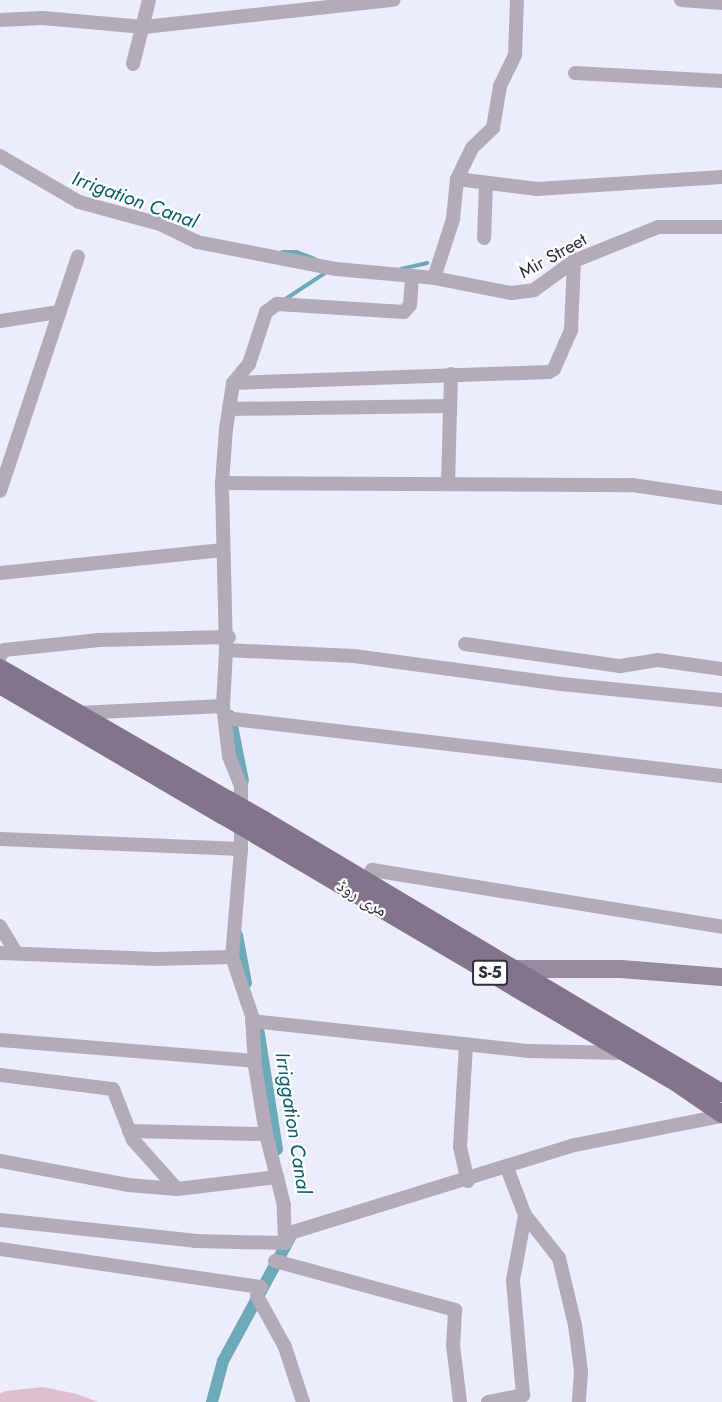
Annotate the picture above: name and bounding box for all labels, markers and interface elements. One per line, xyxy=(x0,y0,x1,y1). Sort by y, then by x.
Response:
water label: Irrigation Canal xyxy=(69,166,201,234)
street label: Mir Street xyxy=(515,229,591,283)
street label: مری روڈ xyxy=(333,875,391,921)
road number: S-5 xyxy=(472,960,508,986)
water label: Irriggation Canal xyxy=(270,1051,316,1195)

